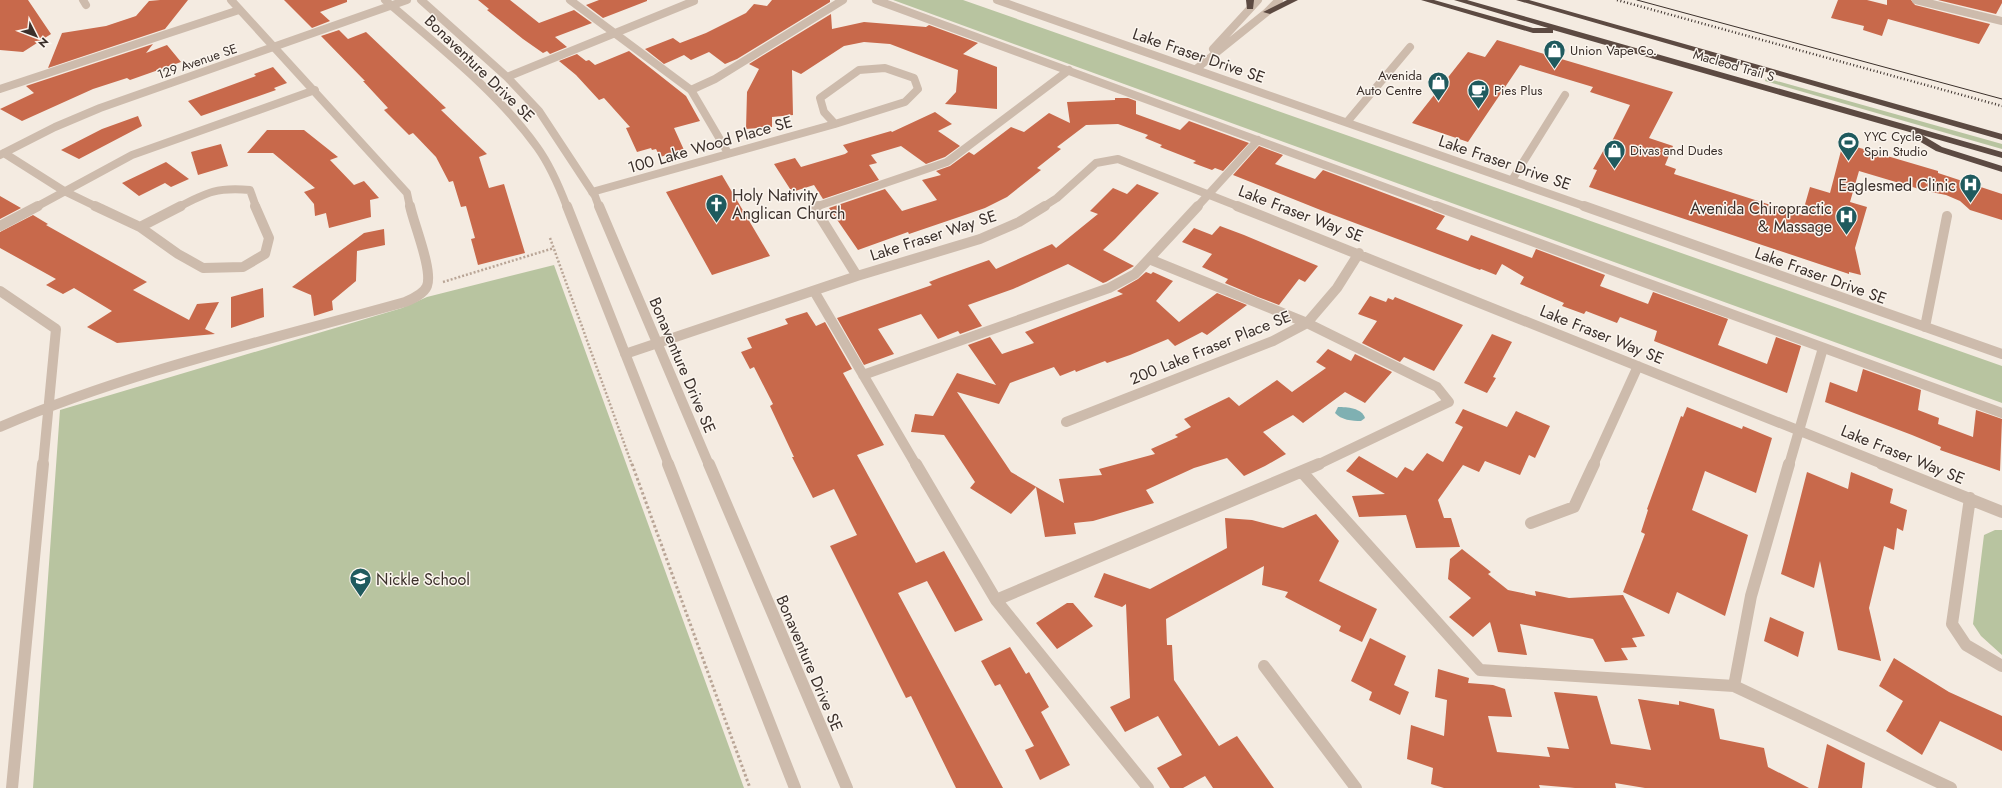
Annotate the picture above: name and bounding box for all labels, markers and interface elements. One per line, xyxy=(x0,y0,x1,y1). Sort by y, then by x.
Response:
street label: Bonaventure Drive SE xyxy=(419,10,540,127)
north arrow xyxy=(16,16,56,56)
street label: Lake Fraser Drive SE xyxy=(1130,22,1268,89)
text: N xyxy=(35,34,52,51)
shop icon: Union Vape Co. xyxy=(1542,37,1568,70)
street label: 129 Avenue SE xyxy=(155,39,240,84)
place label: Union Vape Co. xyxy=(1570,41,1657,60)
street label: Macleod Trail S xyxy=(1691,45,1777,86)
place label: Avenida Auto Centre xyxy=(1356,66,1422,100)
shop icon: Avenida Auto Centre xyxy=(1425,69,1451,102)
cafe icon: Pies Plus xyxy=(1465,77,1491,110)
place label: Pies Plus xyxy=(1494,81,1543,100)
street label: 100 Lake Wood Place SE xyxy=(625,110,795,179)
place label: YYC Cycle Spin Studio xyxy=(1864,127,1928,161)
street label: Lake Fraser Drive SE xyxy=(1436,129,1574,196)
sports icon: YYC Cycle Spin Studio xyxy=(1836,130,1862,163)
shop icon: Divas and Dudes xyxy=(1601,137,1627,170)
place label: Divas and Dudes xyxy=(1630,141,1723,160)
hospital icon: Eaglesmed Clinic xyxy=(1958,172,1984,205)
place label: Eaglesmed Clinic xyxy=(1838,174,1956,197)
street label: Lake Fraser Way SE xyxy=(1235,179,1366,248)
place label: Holy Nativity Anglican Church xyxy=(732,184,846,225)
church icon: Holy Nativity Anglican Church xyxy=(704,191,730,224)
place label: Avenida Chiropractic & Massage xyxy=(1690,197,1832,238)
street label: Lake Fraser Way SE xyxy=(867,204,999,267)
hospital icon: Avenida Chiropractic & Massage xyxy=(1834,204,1860,237)
street label: Lake Fraser Drive SE xyxy=(1752,241,1890,310)
street label: Bonaventure Drive SE xyxy=(644,294,722,437)
street label: Lake Fraser Way SE xyxy=(1536,299,1667,370)
street label: 200 Lake Fraser Place SE xyxy=(1126,305,1294,390)
street label: Lake Fraser Way SE xyxy=(1837,419,1968,490)
school or university icon: Nickle School xyxy=(348,566,374,599)
place label: Nickle School xyxy=(376,568,470,591)
street label: Bonaventure Drive SE xyxy=(771,592,849,735)

